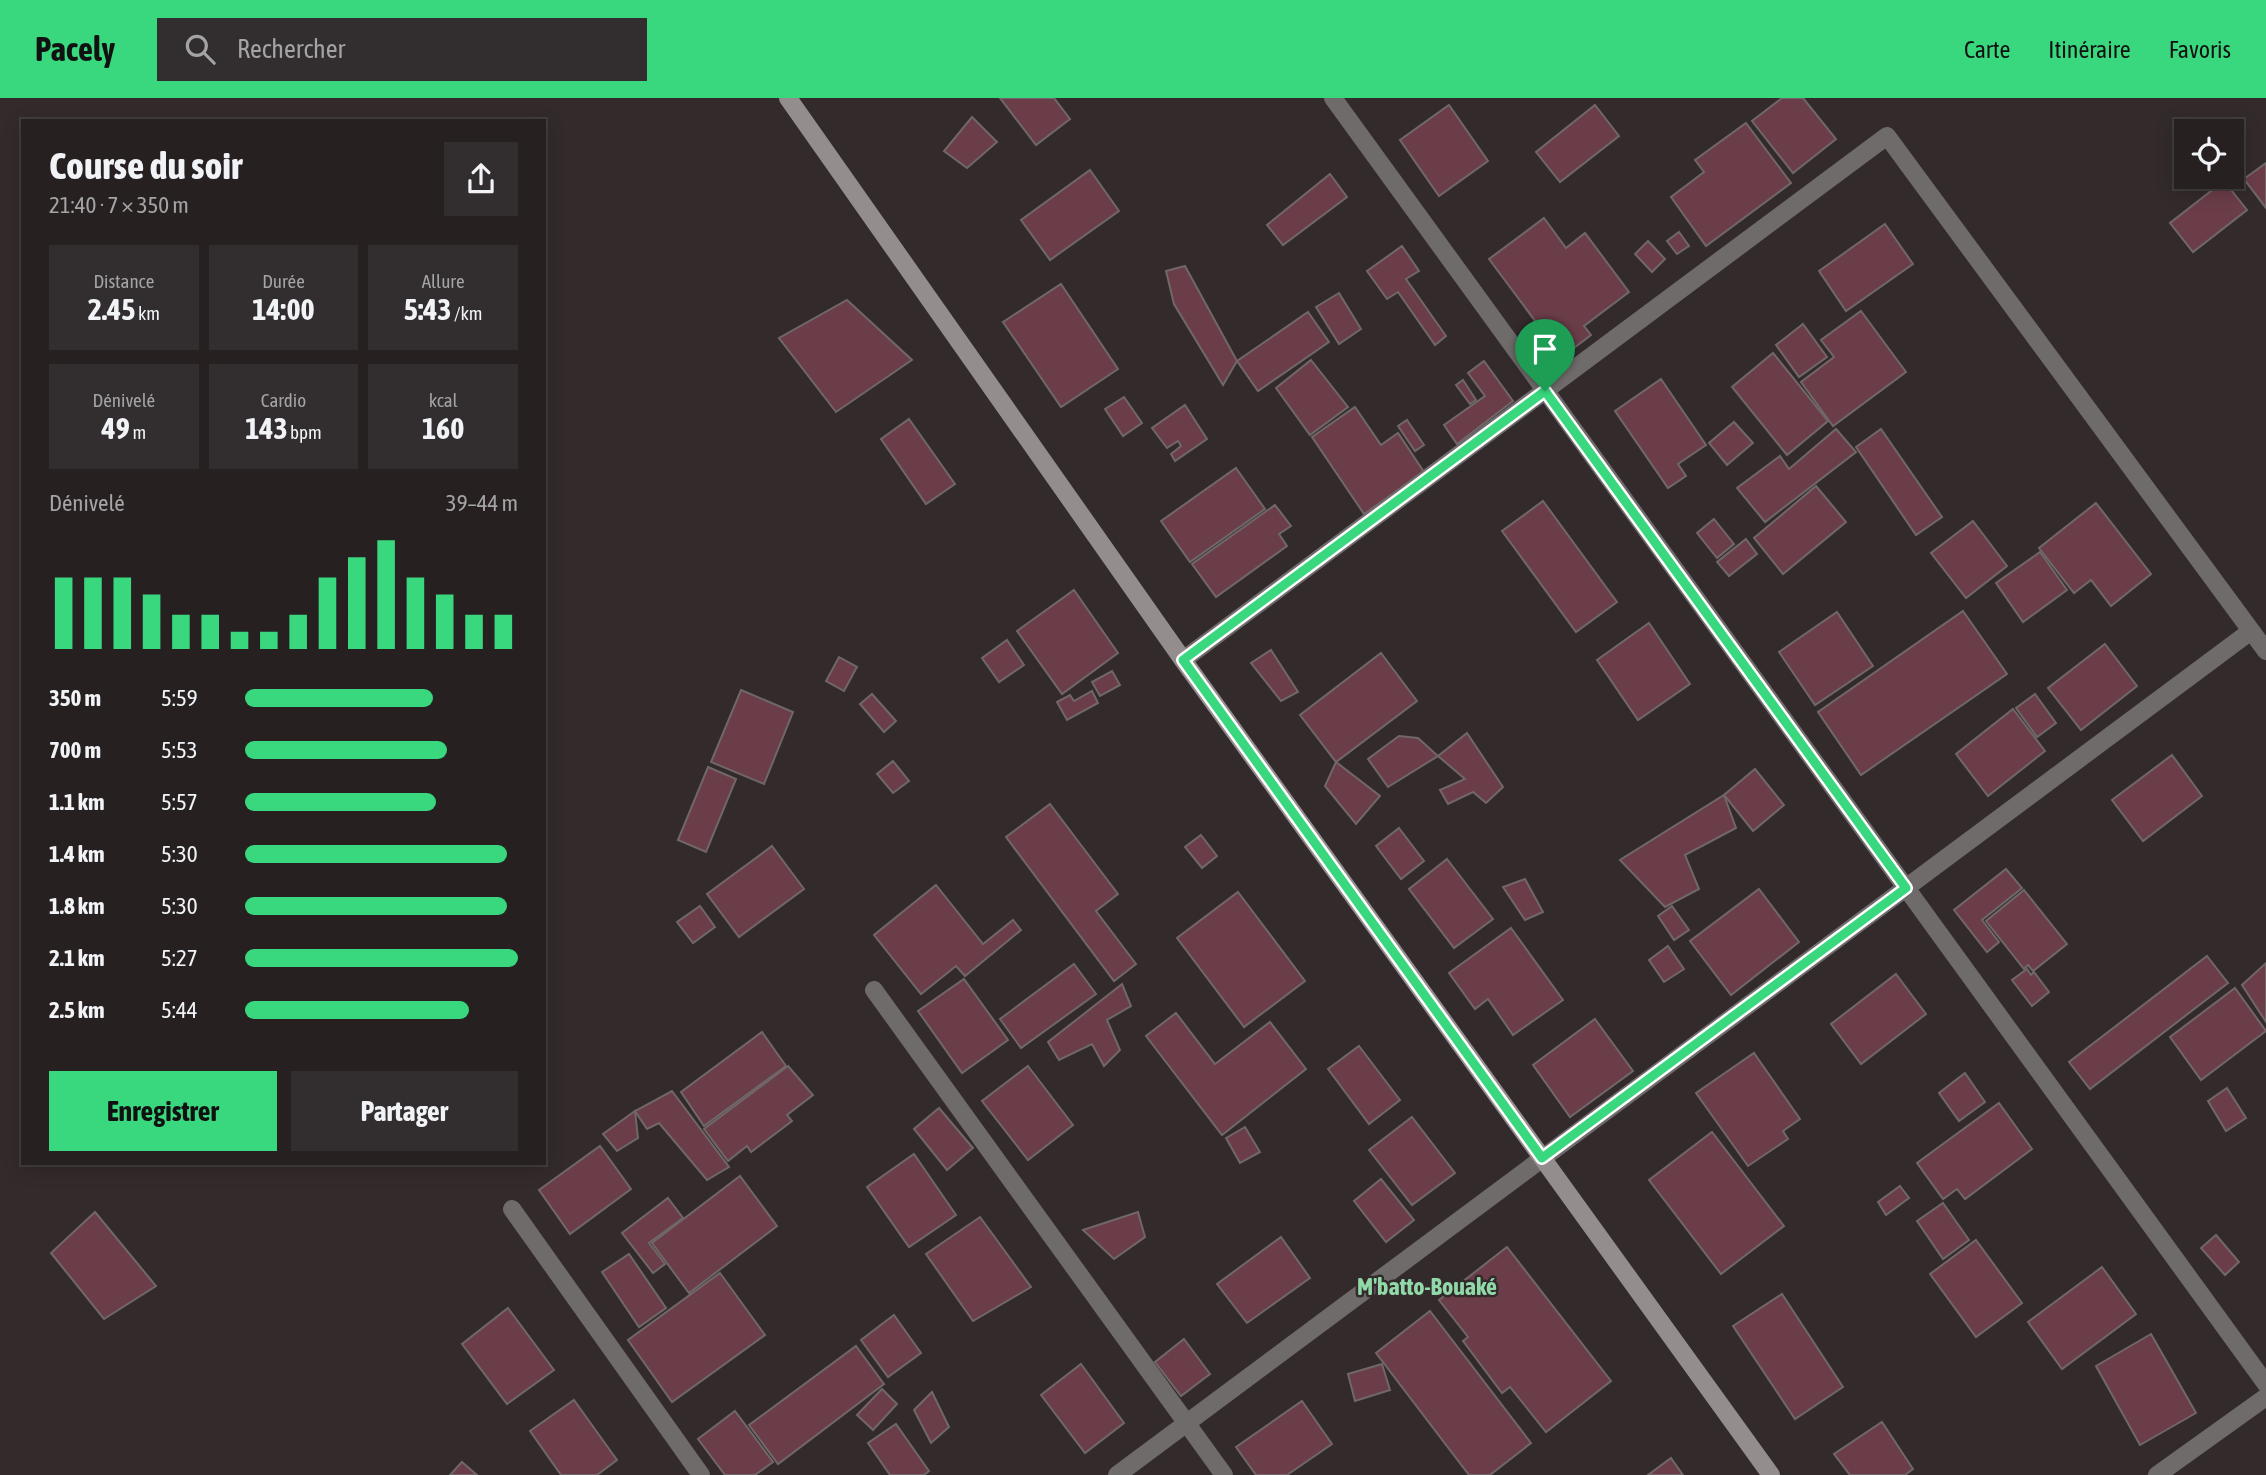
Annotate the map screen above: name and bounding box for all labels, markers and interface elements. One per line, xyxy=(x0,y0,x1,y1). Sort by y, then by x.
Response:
search box xyxy=(157,18,647,81)
text: Pacely xyxy=(35,30,115,68)
icon: search xyxy=(181,30,219,68)
text: Rechercher xyxy=(237,34,345,64)
text: Carte xyxy=(1964,36,2010,63)
text: Itinéraire xyxy=(2048,36,2131,63)
text: Favoris xyxy=(2169,36,2231,63)
map controls xyxy=(2174,119,2244,189)
button: locate xyxy=(2174,119,2244,189)
button: share xyxy=(444,142,518,216)
text: Course du soir xyxy=(49,144,242,187)
text: 21:40 · 7 × 350 m xyxy=(49,192,189,218)
text: Distance xyxy=(93,270,154,292)
text: Durée xyxy=(262,270,305,292)
text: Allure xyxy=(422,270,465,292)
text: 2.45 xyxy=(88,292,135,326)
text: 14:00 xyxy=(252,292,315,326)
text: 5:43 xyxy=(404,292,451,326)
text: km xyxy=(135,302,160,324)
text: /km xyxy=(451,302,483,324)
pin xyxy=(1515,319,1575,391)
icon: arrive xyxy=(1526,330,1564,368)
text: Dénivelé xyxy=(93,389,155,411)
text: Cardio xyxy=(261,389,306,411)
text: kcal xyxy=(429,389,458,411)
text: 49 xyxy=(102,411,130,445)
text: 143 xyxy=(245,411,288,445)
text: 160 xyxy=(422,411,464,445)
text: m xyxy=(130,421,146,443)
text: bpm xyxy=(288,421,322,443)
text: Dénivelé xyxy=(49,490,125,516)
text: 39–44 m xyxy=(446,490,518,516)
text: 350 m xyxy=(49,685,101,711)
text: 5:59 xyxy=(161,685,198,711)
text: 700 m xyxy=(49,737,101,763)
text: 5:53 xyxy=(161,737,198,763)
text: 1.1 km xyxy=(49,789,105,815)
text: 5:57 xyxy=(161,789,198,815)
text: 1.4 km xyxy=(49,841,105,867)
text: 5:30 xyxy=(161,841,198,867)
text: 1.8 km xyxy=(49,893,105,919)
text: 5:30 xyxy=(161,893,198,919)
text: 2.1 km xyxy=(49,945,105,971)
text: 5:27 xyxy=(161,945,198,971)
text: 2.5 km xyxy=(49,997,105,1023)
text: 5:44 xyxy=(161,997,198,1023)
button: Enregistrer xyxy=(49,1071,277,1151)
button: Partager xyxy=(291,1071,518,1151)
district label: M'batto-Bouaké xyxy=(1357,1273,1497,1300)

